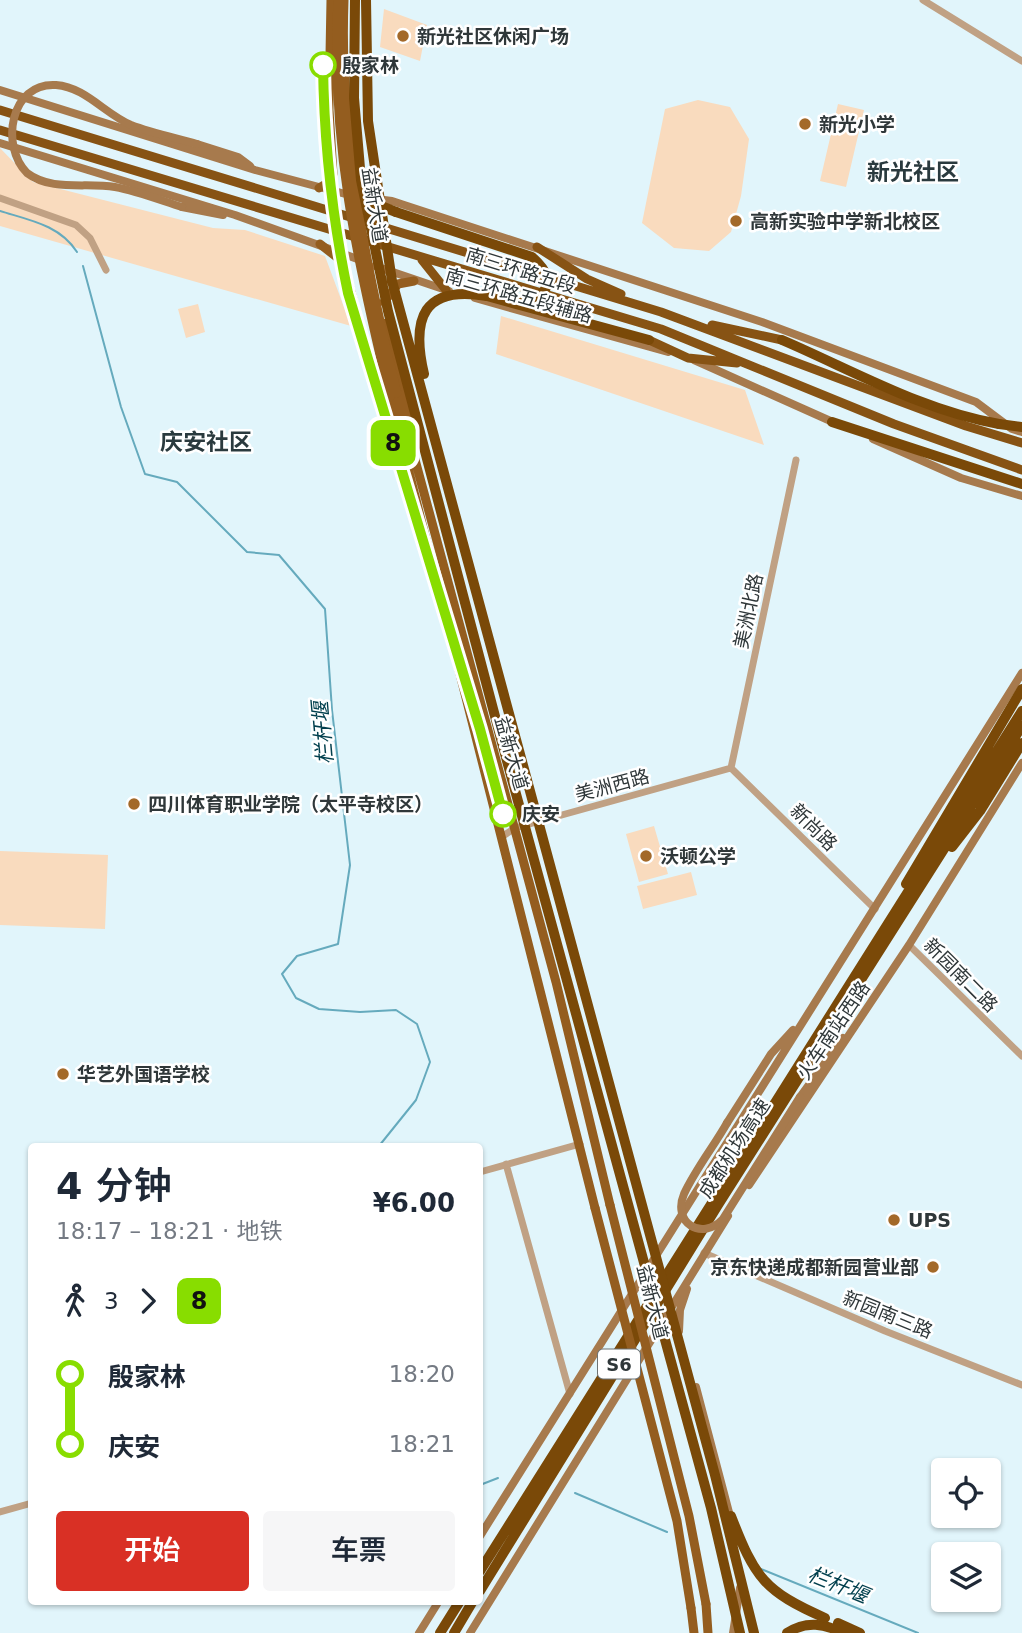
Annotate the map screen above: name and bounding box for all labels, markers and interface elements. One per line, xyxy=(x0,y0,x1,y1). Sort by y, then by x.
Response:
place label: 新光社区休闲广场 xyxy=(417,25,569,47)
marker: 新光社区休闲广场 xyxy=(395,28,411,44)
marker: 殷家林 xyxy=(310,52,336,78)
place label: 殷家林 xyxy=(342,54,399,76)
place label: 新光小学 xyxy=(819,113,895,135)
marker: 新光小学 xyxy=(797,116,813,132)
district label: 新光社区 xyxy=(867,159,959,185)
street label: 益新大道 xyxy=(358,166,392,244)
place label: 高新实验中学新北校区 xyxy=(750,210,940,232)
marker: 高新实验中学新北校区 xyxy=(728,213,744,229)
street label: 南三环路五段 xyxy=(463,243,579,297)
street label: 南三环路五段辅路 xyxy=(443,263,595,327)
line badge: 8 xyxy=(370,420,416,466)
district label: 庆安社区 xyxy=(160,429,252,455)
text: 8 xyxy=(385,429,401,457)
street label: 美洲北路 xyxy=(729,572,767,650)
water label: 栏杆堰 xyxy=(308,698,338,765)
street label: 益新大道 xyxy=(491,713,533,793)
street label: 美洲西路 xyxy=(572,765,652,805)
place label: 四川体育职业学院（太平寺校区） xyxy=(148,793,433,815)
marker: 四川体育职业学院（太平寺校区） xyxy=(126,796,142,812)
street label: 新尚路 xyxy=(786,799,842,855)
marker: 庆安 xyxy=(490,801,516,827)
place label: 庆安 xyxy=(522,803,560,825)
place label: 沃顿公学 xyxy=(660,845,736,867)
marker: 沃顿公学 xyxy=(638,848,654,864)
street label: 新园南二路 xyxy=(920,934,1002,1016)
street label: 火车南站西路 xyxy=(792,977,874,1083)
place label: 华艺外国语学校 xyxy=(77,1063,210,1085)
marker: 华艺外国语学校 xyxy=(55,1066,71,1082)
street label: 成都机场高速 xyxy=(694,1094,774,1202)
text: 4 分钟 xyxy=(56,1164,172,1208)
text: ¥6.00 xyxy=(373,1188,455,1218)
place label: UPS xyxy=(908,1209,951,1231)
marker: UPS xyxy=(886,1212,902,1228)
text: 18:17 – 18:21 · 地铁 xyxy=(56,1218,283,1244)
place label: 京东快递成都新园营业部 xyxy=(710,1256,919,1278)
marker: 京东快递成都新园营业部 xyxy=(925,1259,941,1275)
street label: 益新大道 xyxy=(633,1262,673,1342)
icon: walk xyxy=(56,1282,94,1320)
icon: forward xyxy=(129,1282,167,1320)
street label: 新园南三路 xyxy=(840,1286,936,1342)
text: 8 xyxy=(191,1287,207,1315)
text: 3 xyxy=(104,1288,119,1314)
road number: S6 xyxy=(598,1350,640,1378)
text: 18:20 xyxy=(389,1361,455,1387)
text: 殷家林 xyxy=(108,1362,186,1392)
text: 18:21 xyxy=(389,1431,455,1457)
text: 庆安 xyxy=(108,1432,160,1462)
map controls xyxy=(931,1458,1001,1612)
button: locate xyxy=(931,1458,1001,1528)
button: 开始 xyxy=(56,1511,249,1591)
button: 车票 xyxy=(263,1511,455,1591)
button: layers xyxy=(931,1542,1001,1612)
water label: 栏杆堰 xyxy=(804,1562,874,1609)

